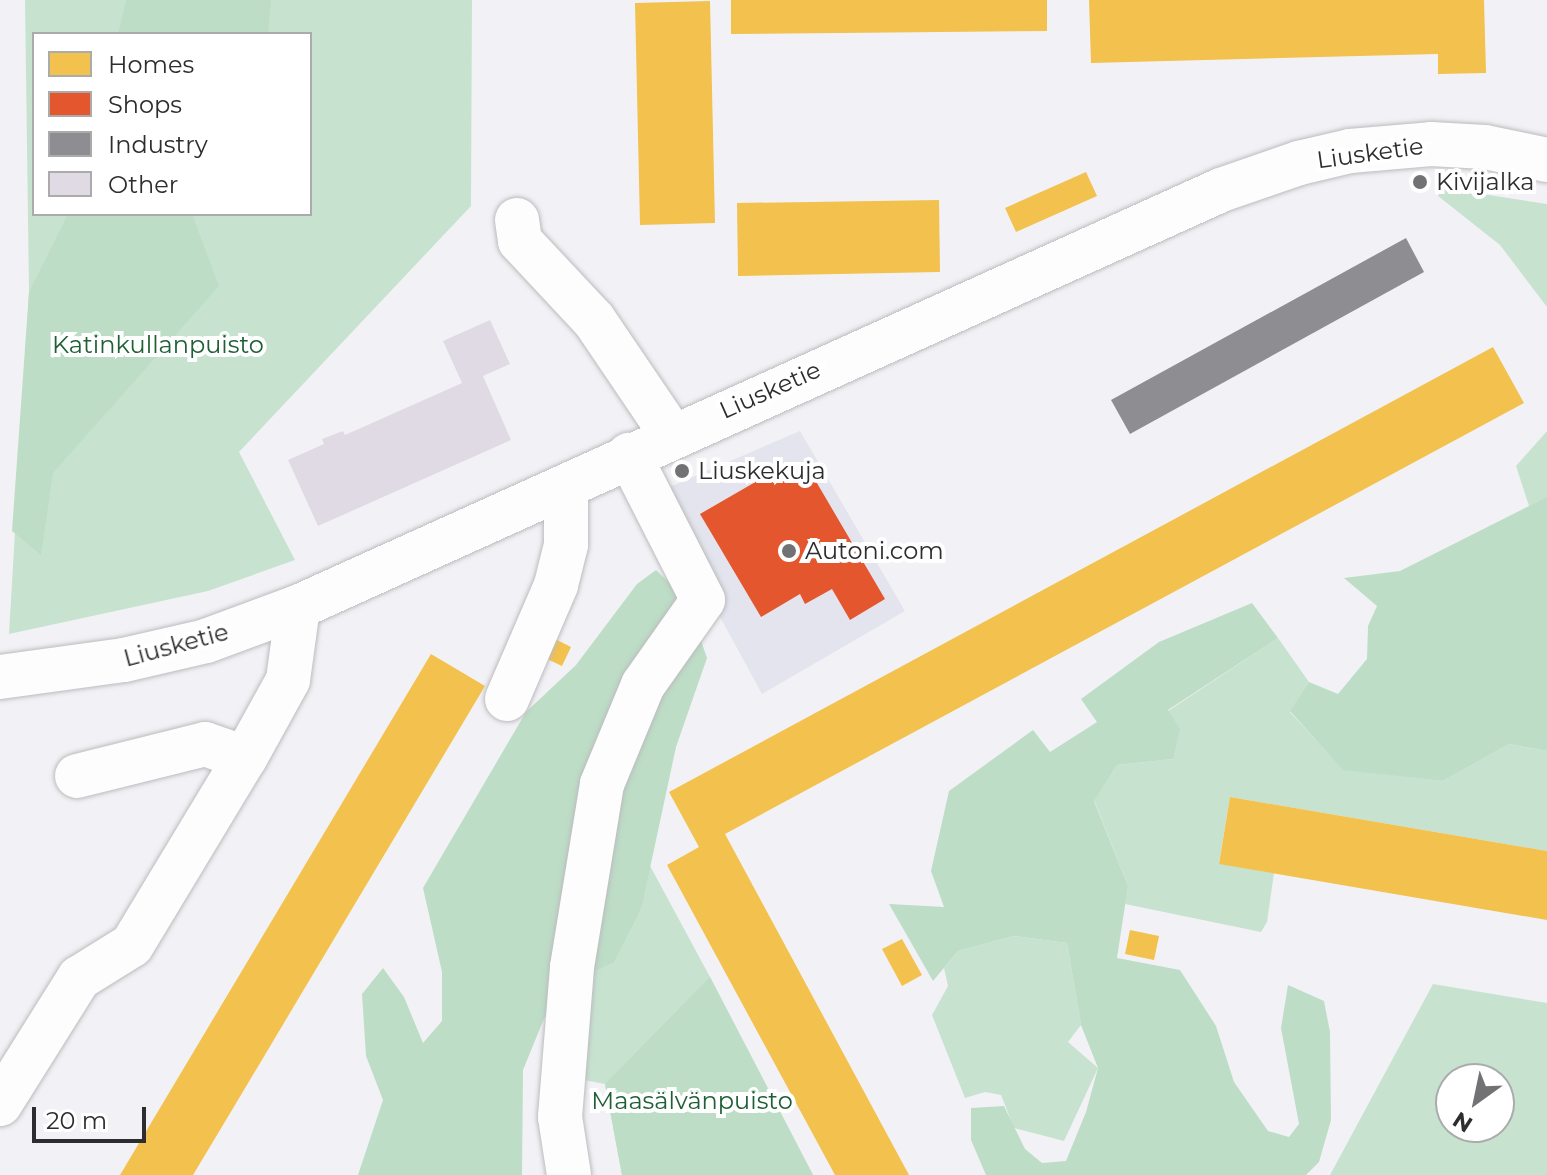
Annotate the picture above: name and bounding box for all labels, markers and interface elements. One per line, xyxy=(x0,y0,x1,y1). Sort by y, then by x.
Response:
legend xyxy=(32,32,312,216)
text: Homes xyxy=(108,50,194,79)
text: Shops xyxy=(108,90,182,119)
text: Industry xyxy=(108,130,208,159)
street label: Liusketie xyxy=(1315,131,1425,175)
place label: Kivijalka xyxy=(1436,168,1534,196)
text: Other xyxy=(108,170,178,199)
marker: Kivijalka xyxy=(1411,173,1429,191)
park label: Katinkullanpuisto xyxy=(52,331,264,359)
street label: Liusketie xyxy=(715,355,825,425)
place label: Liuskekuja xyxy=(698,457,826,485)
marker: Liuskekuja xyxy=(673,462,691,480)
place label: Autoni.com xyxy=(805,537,944,565)
marker: Autoni.com xyxy=(780,542,798,560)
street label: Liusketie xyxy=(120,617,232,673)
north arrow xyxy=(1435,1063,1515,1143)
park label: Maasälvänpuisto xyxy=(591,1087,793,1115)
scale bar xyxy=(36,1091,150,1141)
text: 20 m xyxy=(46,1106,107,1135)
text: N xyxy=(1448,1106,1478,1138)

